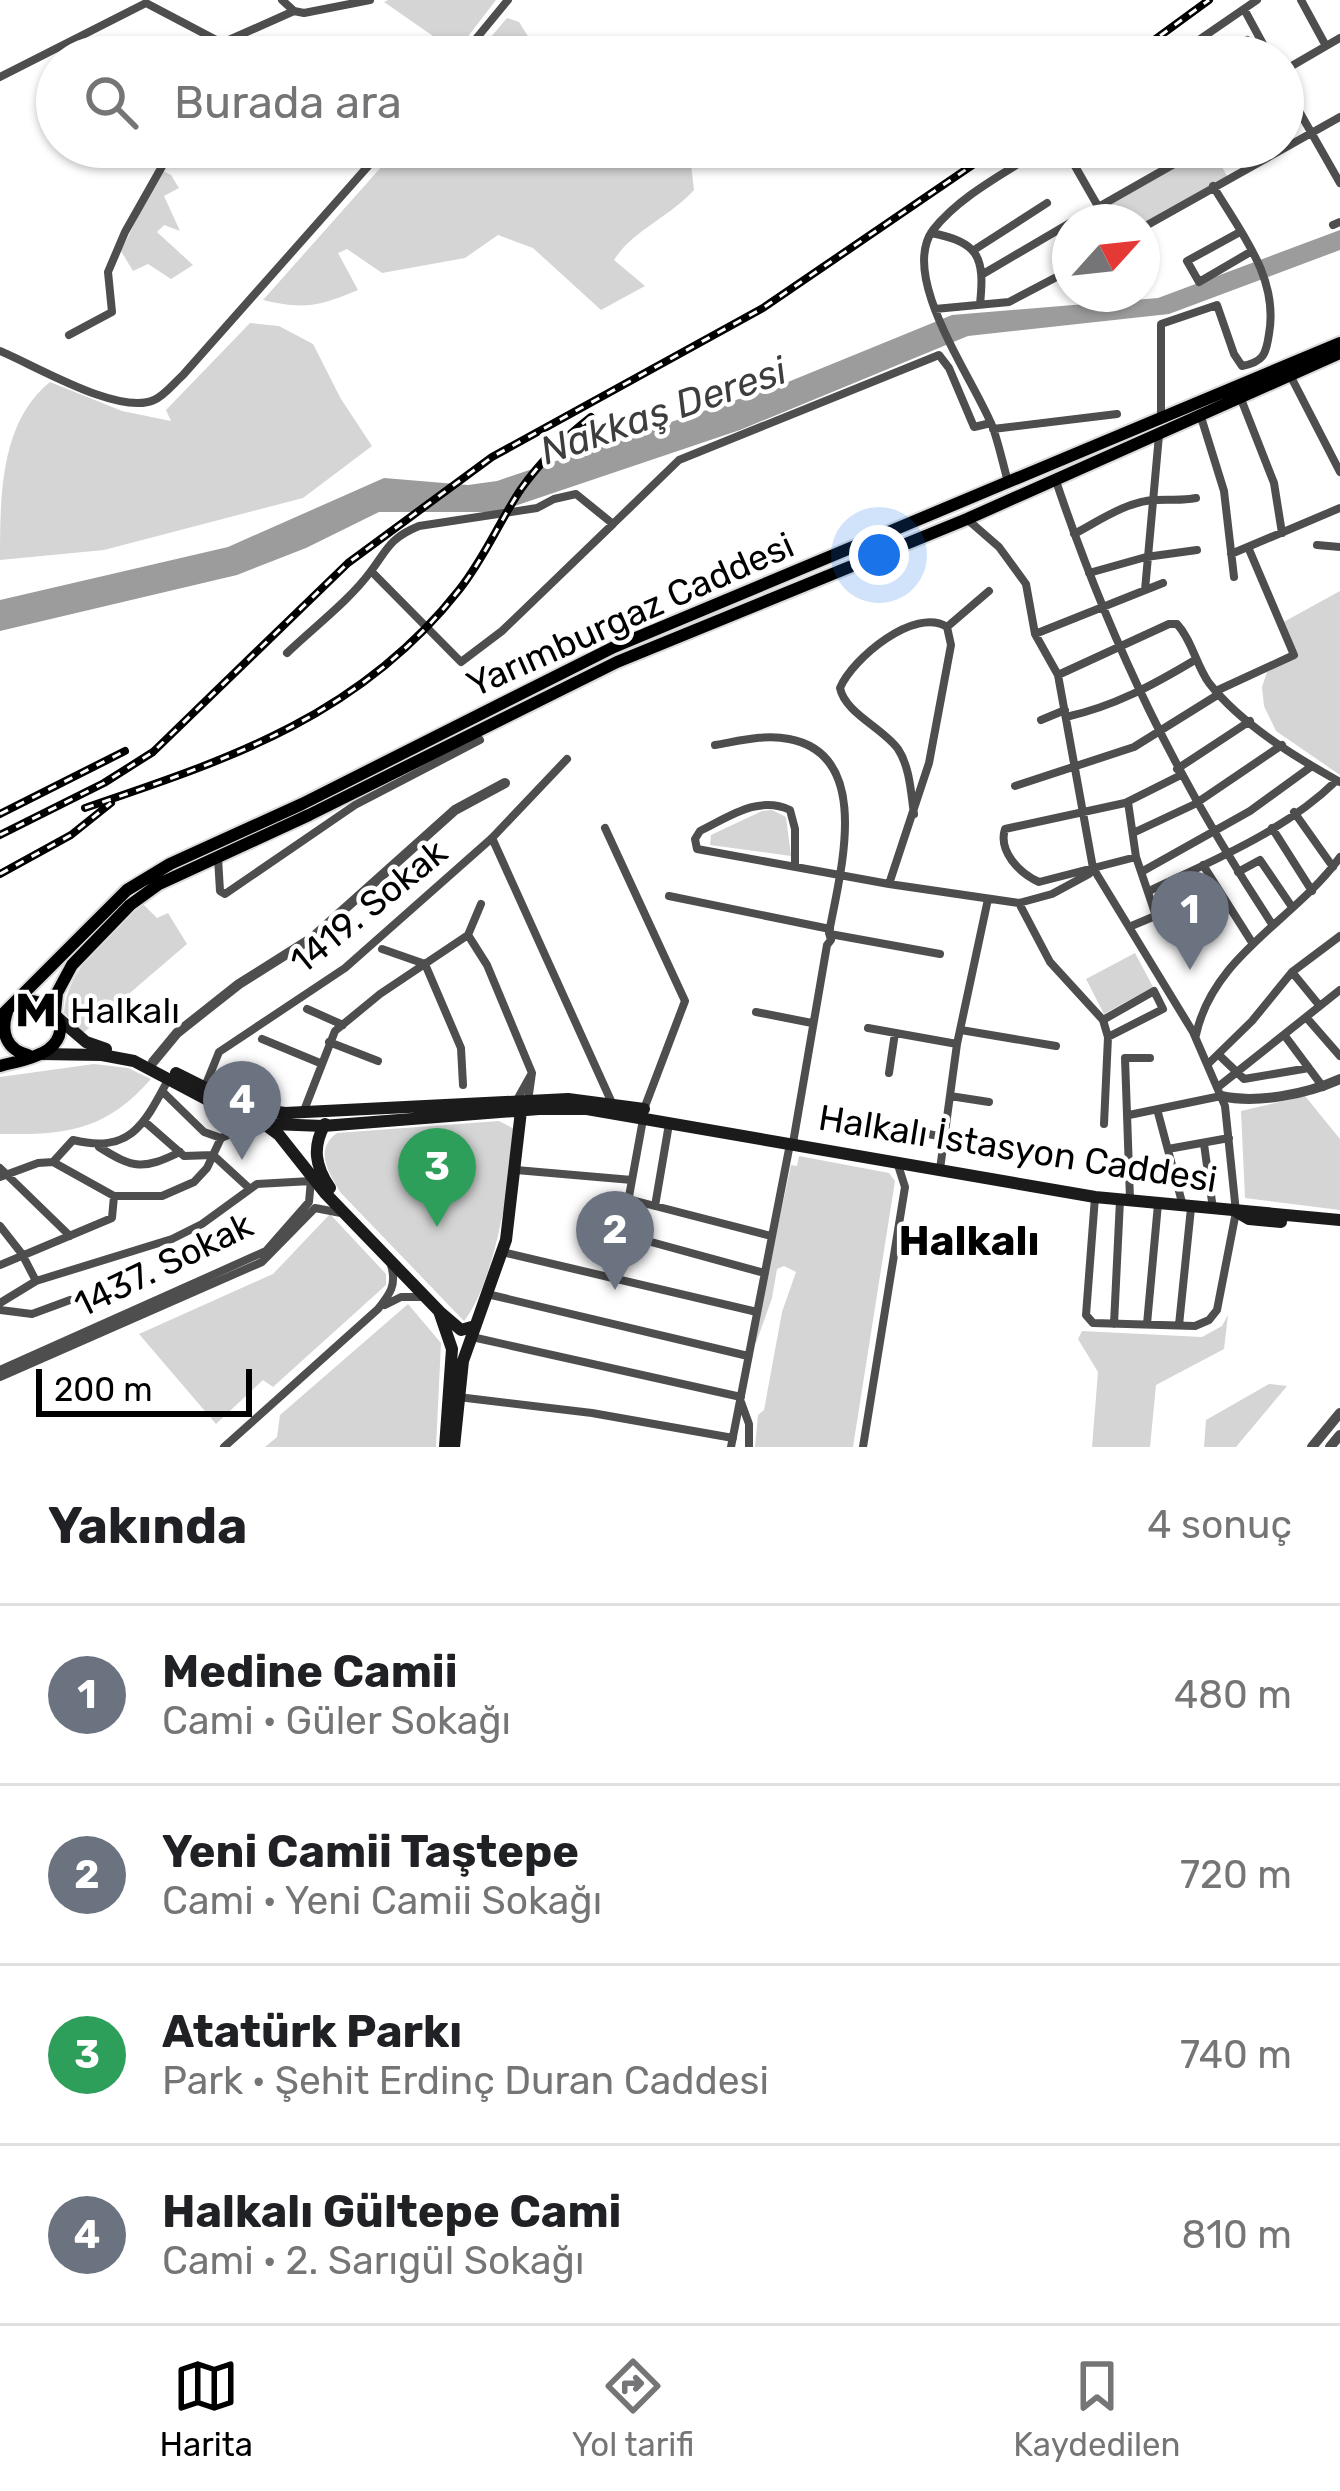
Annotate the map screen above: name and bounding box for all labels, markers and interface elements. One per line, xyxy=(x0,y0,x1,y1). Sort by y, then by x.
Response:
search box xyxy=(36,36,1304,168)
icon: search xyxy=(78,69,144,135)
text: Burada ara xyxy=(174,76,402,129)
north arrow xyxy=(1052,204,1160,312)
water label: Nakkaş Deresi xyxy=(534,347,794,475)
street label: Yarımburgaz Caddesi xyxy=(460,523,800,706)
your location xyxy=(849,525,909,585)
street label: 1419. Sokak xyxy=(281,830,456,983)
pin: 1 xyxy=(1151,871,1229,970)
metro station icon: Halkalı xyxy=(13,987,59,1033)
place label: Halkalı xyxy=(70,989,180,1032)
pin: 4 xyxy=(203,1061,281,1160)
street label: Halkalı İstasyon Caddesi xyxy=(816,1096,1220,1201)
pin: 3 xyxy=(398,1128,476,1227)
pin: 2 xyxy=(576,1191,654,1290)
street label: 1437. Sokak xyxy=(67,1203,260,1326)
district label: Halkalı xyxy=(898,1216,1040,1266)
scale bar xyxy=(36,1363,252,1416)
text: 200 m xyxy=(54,1370,153,1409)
text: Yakında xyxy=(48,1495,247,1556)
text: 4 sonuç xyxy=(1147,1502,1292,1548)
text: Medine Camii xyxy=(162,1645,458,1698)
text: 1 xyxy=(77,1672,97,1718)
text: 480 m xyxy=(1174,1672,1292,1718)
text: Cami · Güler Sokağı xyxy=(162,1698,511,1744)
text: Yeni Camii Taştepe xyxy=(162,1825,579,1878)
text: 2 xyxy=(74,1852,100,1898)
text: 720 m xyxy=(1180,1852,1292,1898)
text: Cami · Yeni Camii Sokağı xyxy=(162,1878,602,1924)
text: Atatürk Parkı xyxy=(162,2005,462,2058)
text: 3 xyxy=(74,2032,100,2078)
text: 740 m xyxy=(1180,2032,1292,2078)
text: Park · Şehit Erdinç Duran Caddesi xyxy=(162,2058,769,2104)
text: Halkalı Gültepe Cami xyxy=(162,2185,621,2238)
text: 4 xyxy=(74,2212,100,2258)
text: 810 m xyxy=(1182,2212,1292,2258)
text: Cami · 2. Sarıgül Sokağı xyxy=(162,2238,584,2284)
tab: Harita xyxy=(159,2353,253,2464)
tab: Yol tarifi xyxy=(572,2353,694,2464)
tab: Kaydedilen xyxy=(1013,2353,1181,2464)

